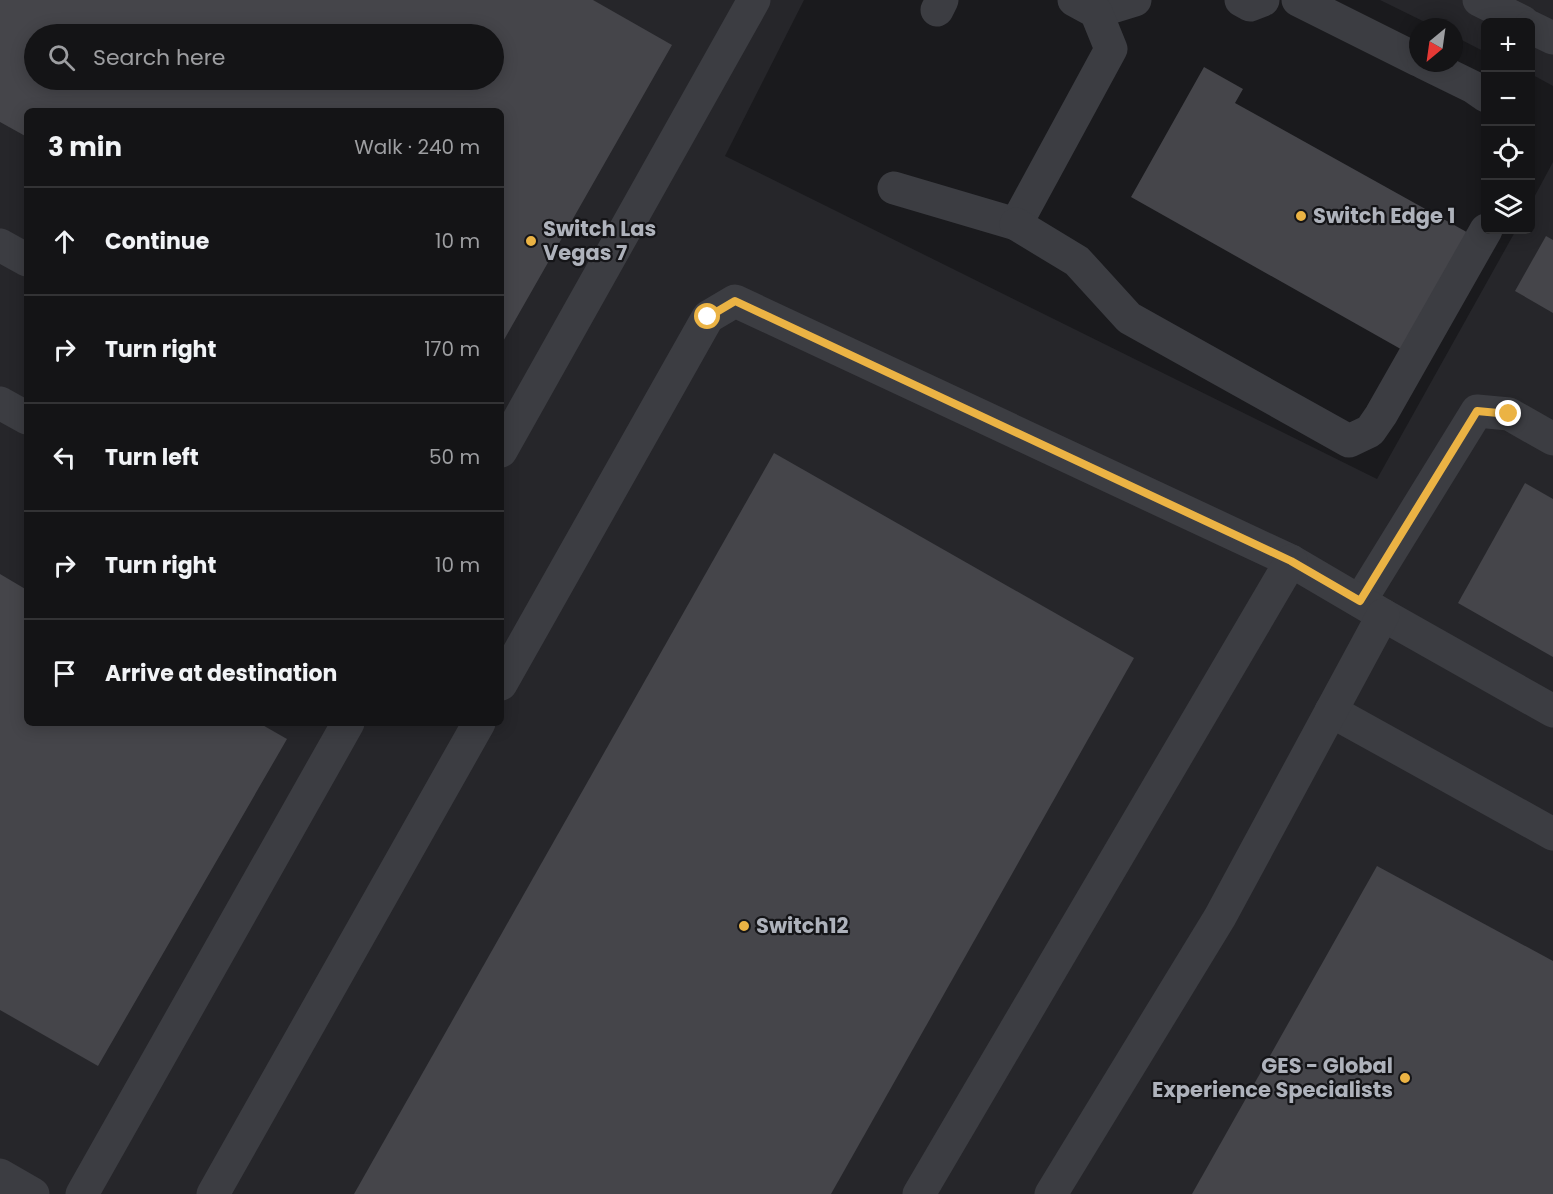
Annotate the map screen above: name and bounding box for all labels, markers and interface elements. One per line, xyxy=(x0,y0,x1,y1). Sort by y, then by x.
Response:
north arrow xyxy=(1409,18,1463,72)
map controls xyxy=(1481,18,1535,234)
button: + xyxy=(1481,18,1535,72)
search box xyxy=(24,24,504,90)
icon: search xyxy=(45,41,78,74)
text: Search here xyxy=(93,42,226,73)
button: − xyxy=(1481,72,1535,126)
button: locate xyxy=(1481,126,1535,180)
text: 3 min xyxy=(48,129,122,165)
text: Walk · 240 m xyxy=(354,133,480,161)
button: layers xyxy=(1481,180,1535,234)
place label: Switch Edge 1 xyxy=(1313,201,1455,230)
marker: Switch Edge 1 xyxy=(1294,209,1308,223)
place label: Switch Las Vegas 7 xyxy=(543,214,656,267)
icon: ahead xyxy=(48,225,81,258)
text: Continue xyxy=(105,226,209,257)
text: 10 m xyxy=(435,227,480,255)
marker: Switch Las Vegas 7 xyxy=(524,234,538,248)
route start xyxy=(694,303,720,329)
icon: right xyxy=(48,333,81,366)
text: Turn right xyxy=(105,334,216,365)
text: 170 m xyxy=(424,335,480,363)
route end xyxy=(1495,400,1521,426)
icon: left xyxy=(48,441,81,474)
text: Turn left xyxy=(105,442,199,473)
text: 50 m xyxy=(429,443,480,471)
icon: right xyxy=(48,549,81,582)
text: Turn right xyxy=(105,550,216,581)
text: 10 m xyxy=(435,551,480,579)
icon: arrive xyxy=(48,657,81,690)
text: Arrive at destination xyxy=(105,658,337,689)
place label: Switch12 xyxy=(756,911,849,940)
marker: Switch12 xyxy=(737,919,751,933)
place label: GES - Global Experience Specialists xyxy=(1152,1051,1393,1104)
marker: GES - Global Experience Specialists xyxy=(1398,1071,1412,1085)

